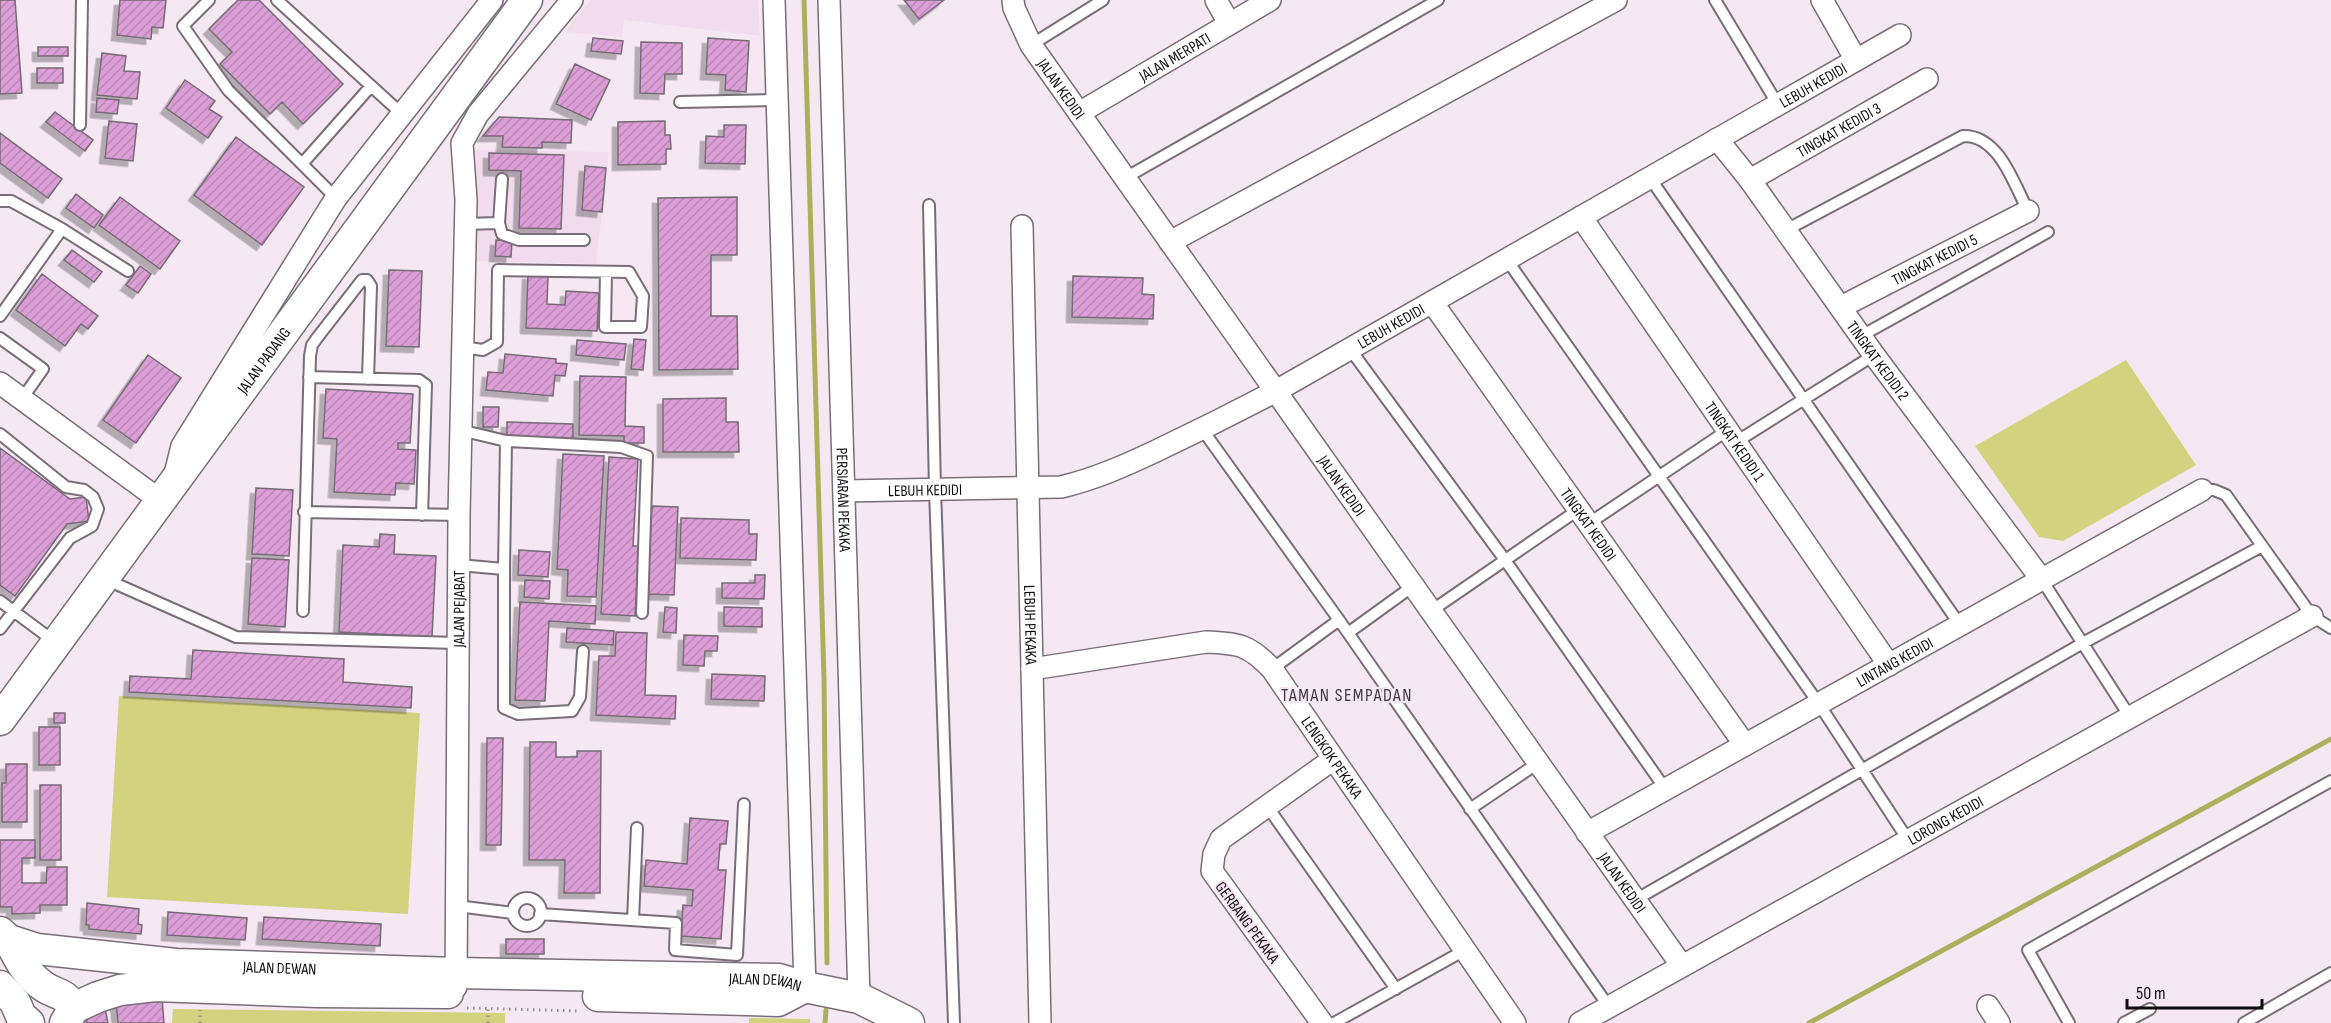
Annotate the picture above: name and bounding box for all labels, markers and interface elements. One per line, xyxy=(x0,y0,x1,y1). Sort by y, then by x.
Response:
street label: JALAN MERPATI xyxy=(1135,29,1214,87)
street label: JALAN KEDIDI xyxy=(1032,55,1088,123)
street label: LEBUH KEDIDI xyxy=(1777,59,1850,113)
street label: TINGKAT KEDIDI 3 xyxy=(1794,99,1885,162)
street label: TINGKAT KEDIDI 5 xyxy=(1889,231,1981,290)
street label: LEBUH KEDIDI xyxy=(1354,300,1428,354)
street label: TINGKAT KEDIDI 2 xyxy=(1842,318,1913,405)
street label: JALAN PADANG xyxy=(233,324,295,399)
street label: TINGKAT KEDIDI 1 xyxy=(1700,398,1768,486)
street label: PERSIARAN PEKAKA xyxy=(831,447,854,552)
street label: JALAN KEDIDI xyxy=(1313,451,1369,520)
street label: LEBUH KEDIDI xyxy=(888,481,962,501)
street label: TINGKAT KEDIDI xyxy=(1556,485,1620,565)
street label: JALAN PEJABAT xyxy=(450,570,470,649)
street label: LEBUH PEKAKA xyxy=(1019,585,1040,665)
street label: LINTANG KEDIDI xyxy=(1854,634,1937,692)
district label: TAMAN SEMPADAN xyxy=(1281,685,1413,706)
street label: LENGKOK PEKAKA xyxy=(1296,713,1366,803)
street label: LORONG KEDIDI xyxy=(1905,793,1987,850)
street label: JALAN KEDIDI xyxy=(1593,848,1649,917)
street label: GERBANG PEKAKA xyxy=(1211,878,1283,968)
street label: JALAN DEWAN xyxy=(242,958,317,980)
street label: JALAN DEWAN xyxy=(728,970,804,996)
scale bar xyxy=(2127,972,2262,1010)
text: 50 m xyxy=(2136,983,2166,1004)

